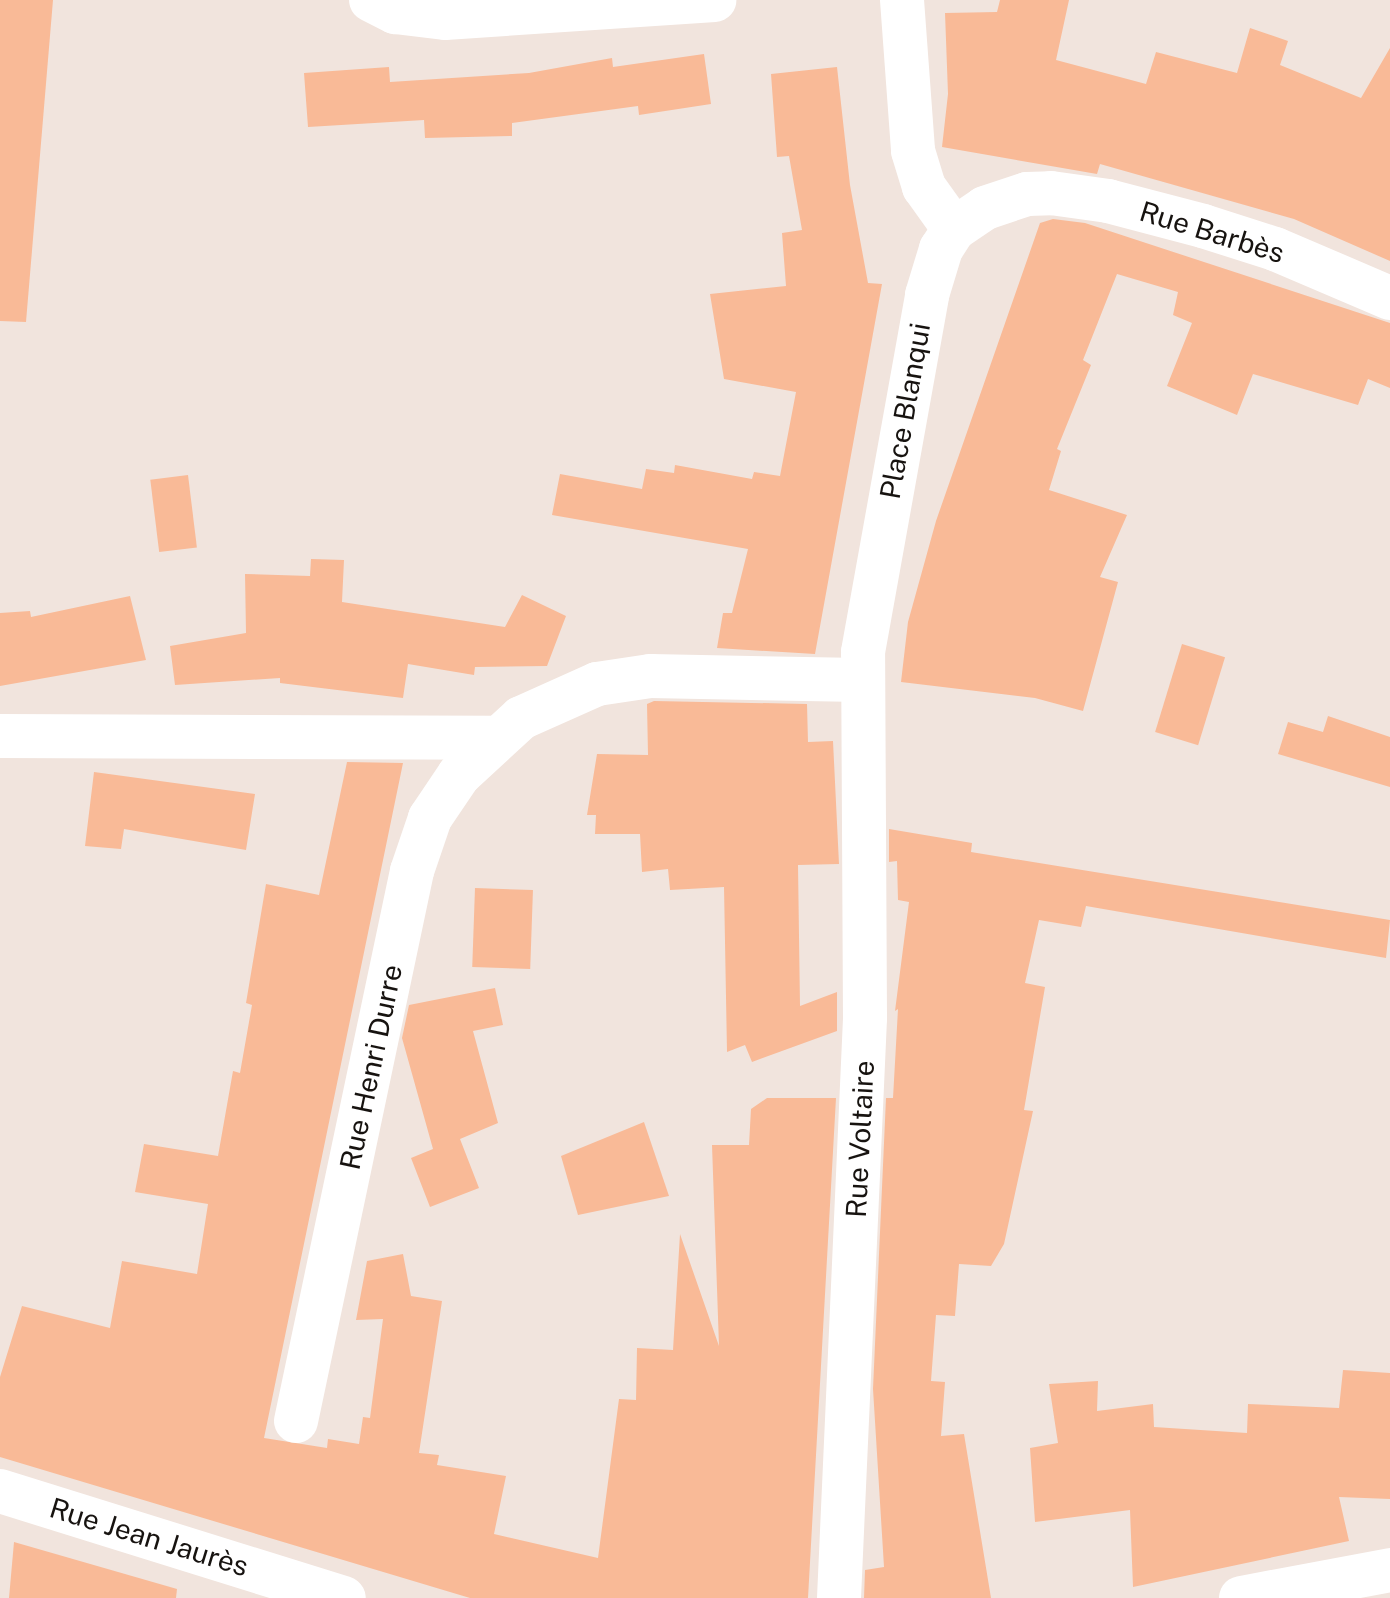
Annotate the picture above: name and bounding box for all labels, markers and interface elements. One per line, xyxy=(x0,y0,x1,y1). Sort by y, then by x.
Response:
street label: Rue Barbès xyxy=(1136,194,1288,270)
street label: Place Blanqui xyxy=(873,320,937,502)
street label: Rue Henri Durre xyxy=(333,961,409,1173)
street label: Rue Voltaire xyxy=(839,1059,881,1219)
street label: Rue Jean Jaurès xyxy=(46,1491,252,1583)

